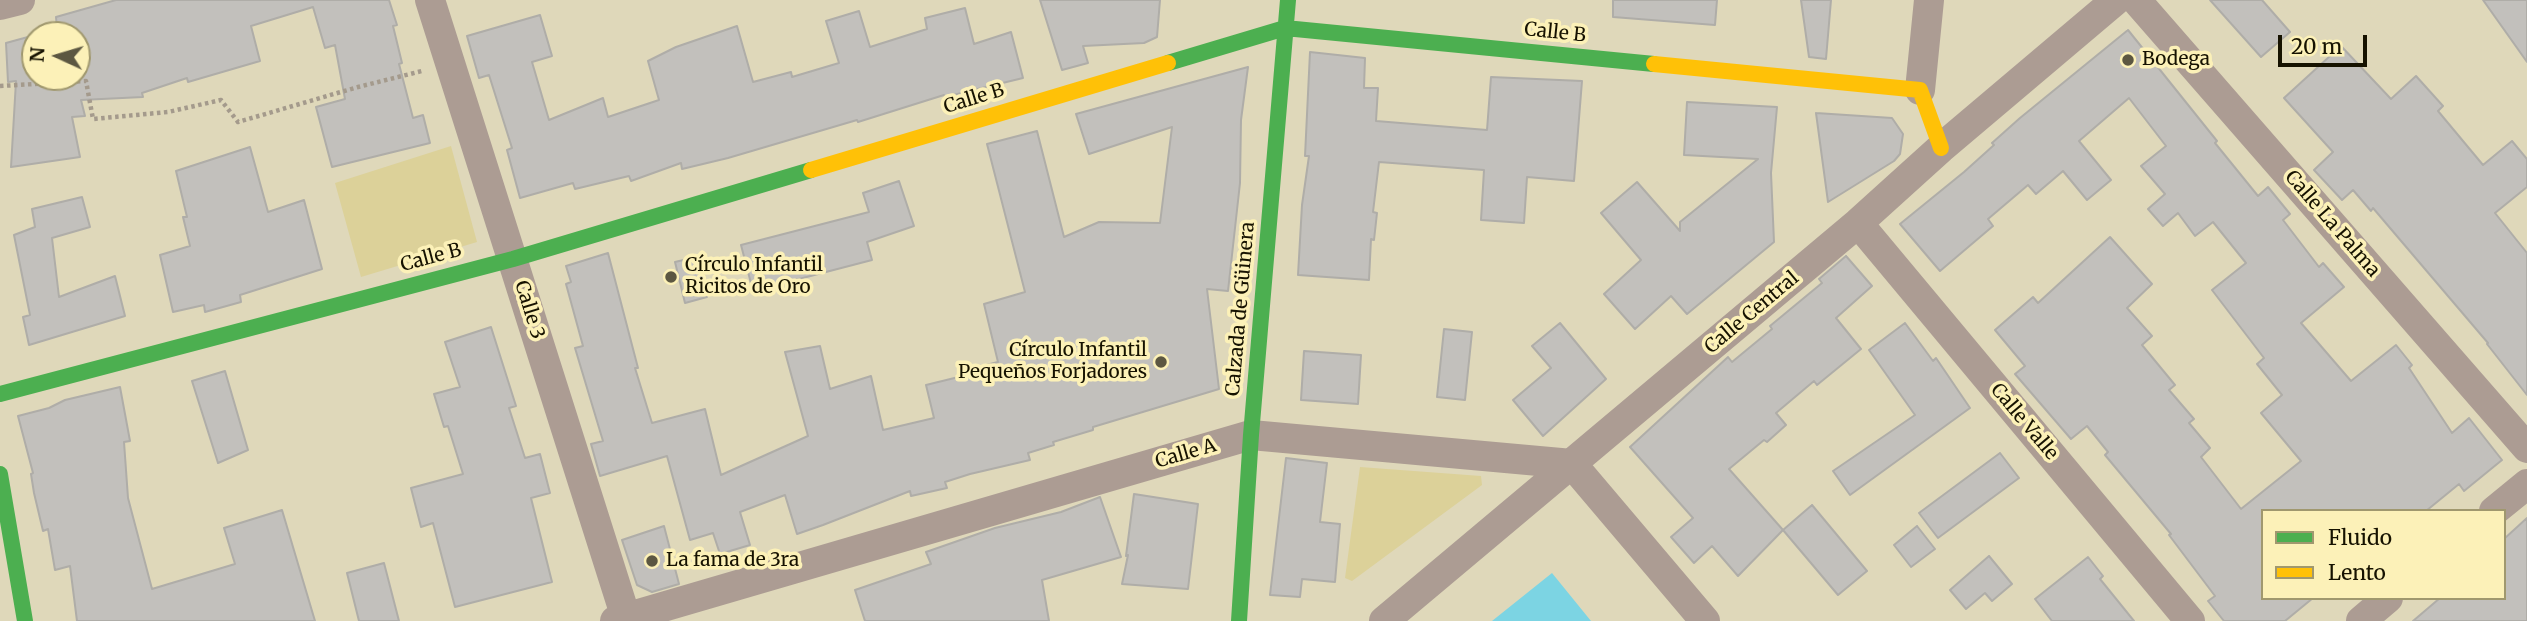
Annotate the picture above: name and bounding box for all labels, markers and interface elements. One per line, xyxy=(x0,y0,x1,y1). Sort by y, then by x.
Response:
street label: Calle B xyxy=(1523,18,1587,48)
north arrow xyxy=(21,21,91,91)
scale bar xyxy=(2282,21,2371,65)
text: 20 m xyxy=(2291,33,2342,60)
text: N xyxy=(25,46,50,63)
place label: Bodega xyxy=(2142,49,2210,71)
marker: Bodega xyxy=(2120,52,2136,68)
street label: Calle B xyxy=(941,79,1007,119)
street label: Calle La Palma xyxy=(2280,166,2384,282)
street label: Calzada de Güinera xyxy=(1222,221,1260,397)
street label: Calle B xyxy=(398,239,464,277)
place label: Círculo Infantil Ricitos de Oro xyxy=(685,255,823,299)
street label: Calle Central xyxy=(1700,267,1804,359)
marker: Círculo Infantil Ricitos de Oro xyxy=(663,269,679,285)
street label: Calle 3 xyxy=(509,278,549,342)
place label: Círculo Infantil Pequeños Forjadores xyxy=(958,340,1147,384)
marker: Círculo Infantil Pequeños Forjadores xyxy=(1153,354,1169,370)
street label: Calle Valle xyxy=(1985,379,2063,465)
street label: Calle A xyxy=(1153,434,1219,474)
legend xyxy=(2261,509,2506,600)
text: Fluido xyxy=(2328,524,2392,551)
place label: La fama de 3ra xyxy=(666,550,799,572)
marker: La fama de 3ra xyxy=(644,553,660,569)
text: Lento xyxy=(2328,559,2386,586)

